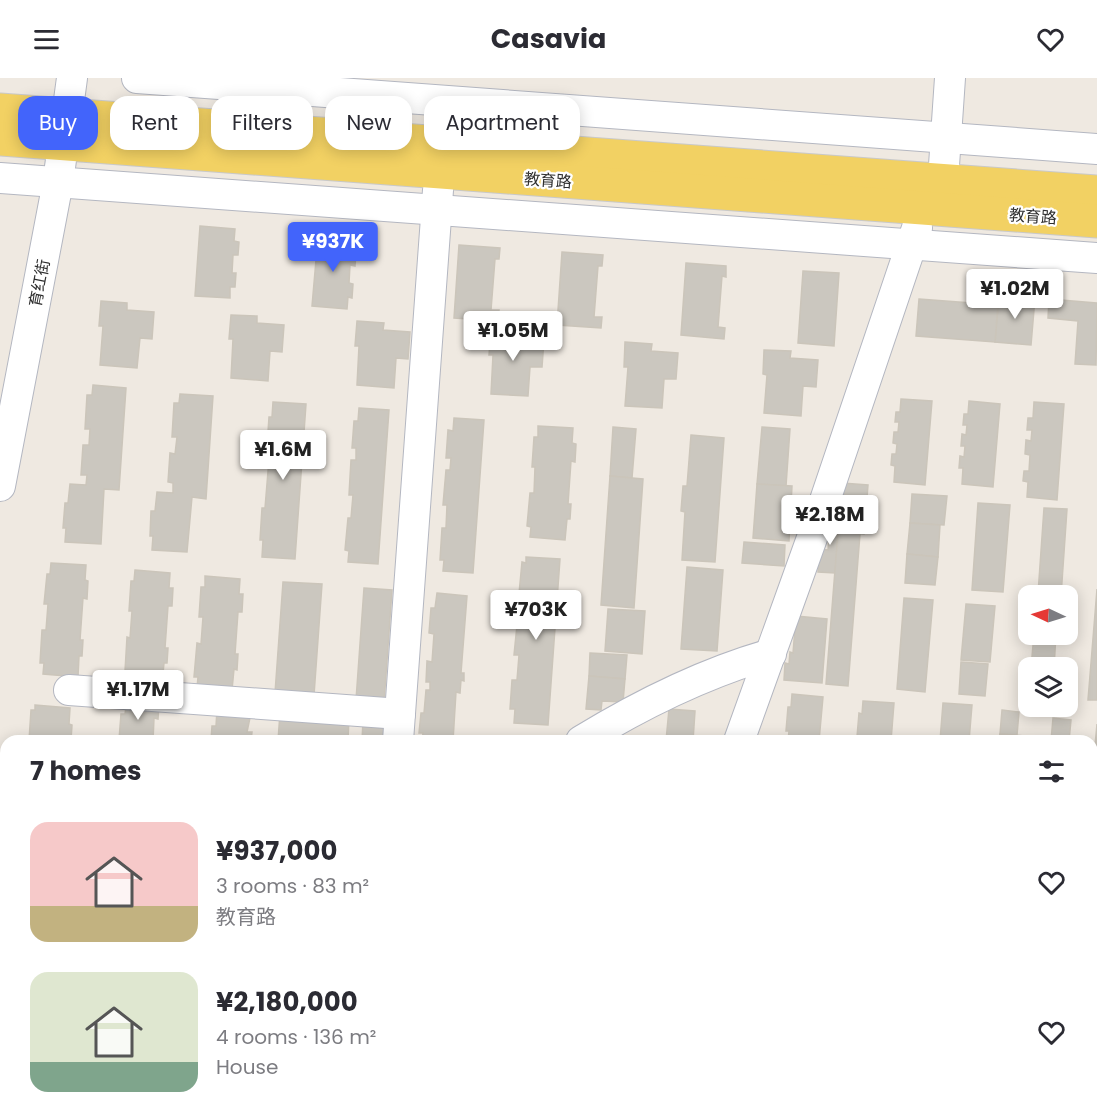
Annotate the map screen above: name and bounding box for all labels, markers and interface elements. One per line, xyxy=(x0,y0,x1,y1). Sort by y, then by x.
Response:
text: Casavia xyxy=(491,20,606,57)
icon: menu xyxy=(30,23,63,56)
icon: heart xyxy=(1034,23,1067,56)
chip: Buy xyxy=(18,96,98,150)
chip: Rent xyxy=(110,96,199,150)
chip: Filters xyxy=(211,96,313,150)
chip: New xyxy=(325,96,412,150)
chip: Apartment xyxy=(424,96,580,150)
street label: 教育路 xyxy=(523,167,573,194)
street label: 教育路 xyxy=(1008,203,1058,230)
pin: ¥937K xyxy=(291,222,375,273)
text: ¥937K xyxy=(302,227,364,255)
street label: 育红街 xyxy=(24,257,55,309)
pin: ¥1.02M xyxy=(966,269,1064,320)
text: ¥1.02M xyxy=(980,274,1050,302)
pin: ¥1.05M xyxy=(464,311,562,362)
text: ¥1.05M xyxy=(478,316,548,344)
pin: ¥1.6M xyxy=(241,430,325,481)
text: ¥1.6M xyxy=(254,435,312,463)
pin: ¥2.18M xyxy=(781,495,879,546)
text: ¥2.18M xyxy=(795,500,865,528)
north arrow xyxy=(1018,585,1078,645)
map controls xyxy=(1018,585,1078,717)
pin: ¥703K xyxy=(494,590,578,641)
text: ¥703K xyxy=(504,595,568,623)
button: layers xyxy=(1018,657,1078,717)
pin: ¥1.17M xyxy=(89,670,187,721)
text: ¥1.17M xyxy=(106,675,170,703)
text: 7 homes xyxy=(30,753,142,789)
icon: filters xyxy=(1035,755,1068,788)
text: ¥937,000 xyxy=(216,833,337,869)
icon: home xyxy=(78,846,150,918)
icon: heart xyxy=(1035,866,1068,899)
text: 3 rooms · 83 m² xyxy=(216,872,369,900)
text: 教育路 xyxy=(216,903,276,931)
text: ¥2,180,000 xyxy=(216,984,358,1020)
icon: home xyxy=(78,996,150,1068)
icon: heart xyxy=(1035,1016,1068,1049)
text: 4 rooms · 136 m² xyxy=(216,1023,376,1051)
text: House xyxy=(216,1053,278,1081)

